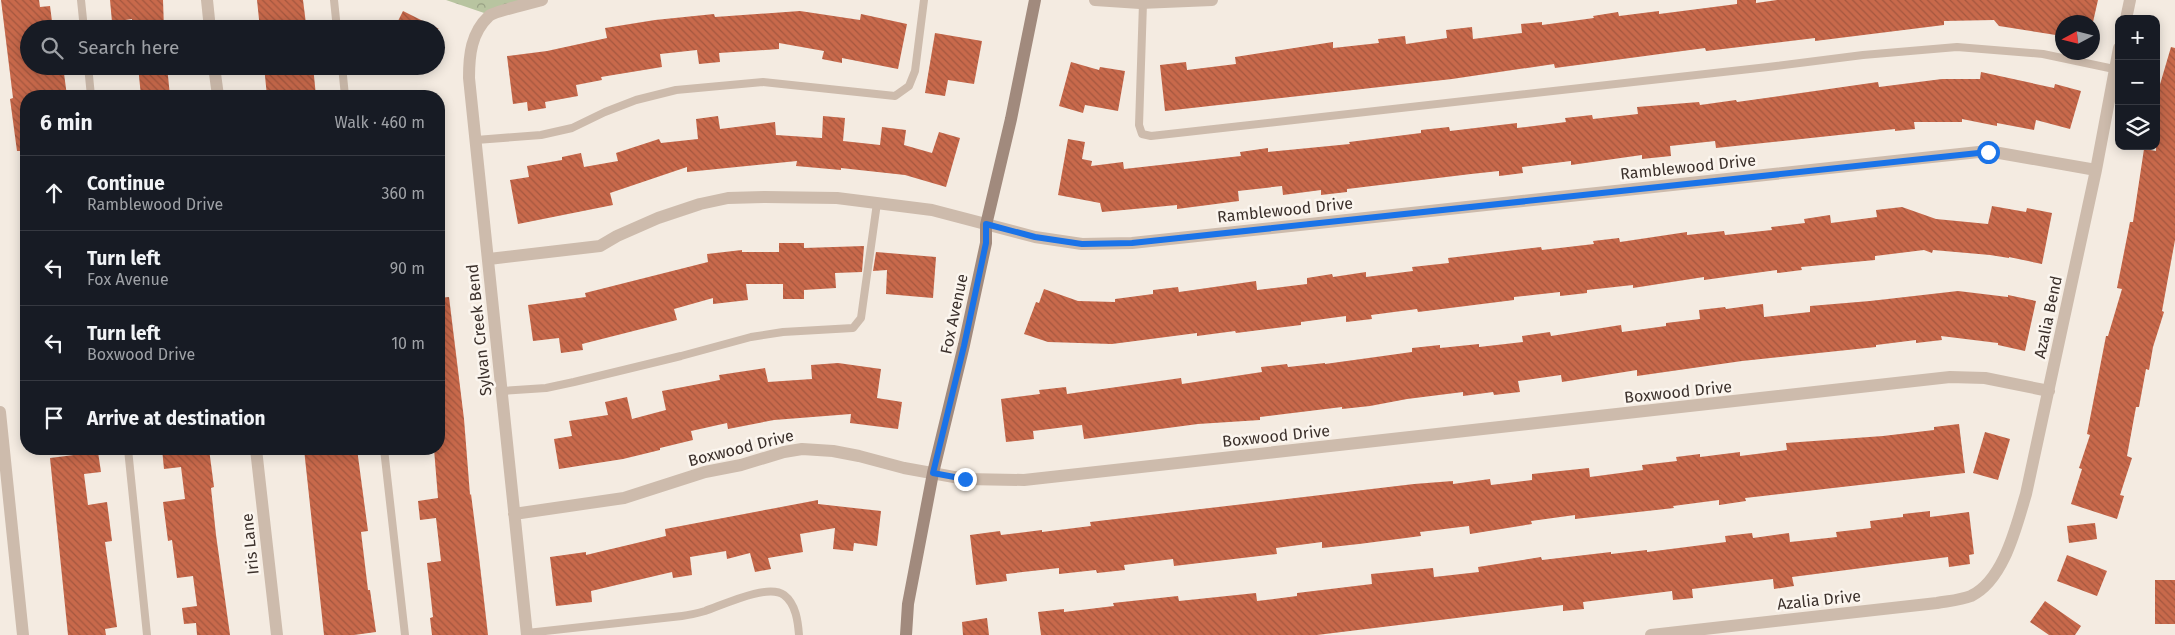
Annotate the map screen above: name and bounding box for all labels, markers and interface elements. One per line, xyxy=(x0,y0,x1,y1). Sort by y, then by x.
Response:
north arrow xyxy=(2055,15,2100,60)
map controls xyxy=(2115,15,2160,150)
button: + xyxy=(2115,15,2160,60)
search box xyxy=(20,20,445,75)
icon: search xyxy=(38,34,66,62)
text: Search here xyxy=(78,36,179,59)
button: − xyxy=(2115,60,2160,105)
button: layers xyxy=(2115,105,2160,150)
text: 6 min xyxy=(40,110,93,136)
text: Walk · 460 m xyxy=(335,113,425,132)
route start xyxy=(1977,141,2000,164)
street label: Ramblewood Drive xyxy=(1619,150,1757,184)
text: Continue xyxy=(87,172,165,195)
icon: ahead xyxy=(40,179,68,207)
text: 360 m xyxy=(382,184,425,203)
street label: Ramblewood Drive xyxy=(1216,193,1354,227)
text: Ramblewood Drive xyxy=(87,195,223,214)
text: Turn left xyxy=(87,247,161,270)
icon: left xyxy=(40,254,68,282)
text: 90 m xyxy=(390,259,425,278)
street label: Sylvan Creek Bend xyxy=(463,263,495,397)
text: Fox Avenue xyxy=(87,270,169,289)
street label: Fox Avenue xyxy=(936,272,972,356)
street label: Azalia Bend xyxy=(2030,274,2066,360)
text: Turn left xyxy=(87,322,161,345)
icon: left xyxy=(40,329,68,357)
text: 10 m xyxy=(391,334,425,353)
text: Boxwood Drive xyxy=(87,345,195,364)
street label: Boxwood Drive xyxy=(1623,377,1733,407)
icon: arrive xyxy=(40,404,68,432)
text: Arrive at destination xyxy=(87,407,266,430)
street label: Boxwood Drive xyxy=(1221,421,1331,451)
street label: Boxwood Drive xyxy=(686,426,796,470)
route end xyxy=(954,468,977,491)
street label: Iris Lane xyxy=(237,512,263,576)
street label: Azalia Drive xyxy=(1776,586,1862,614)

